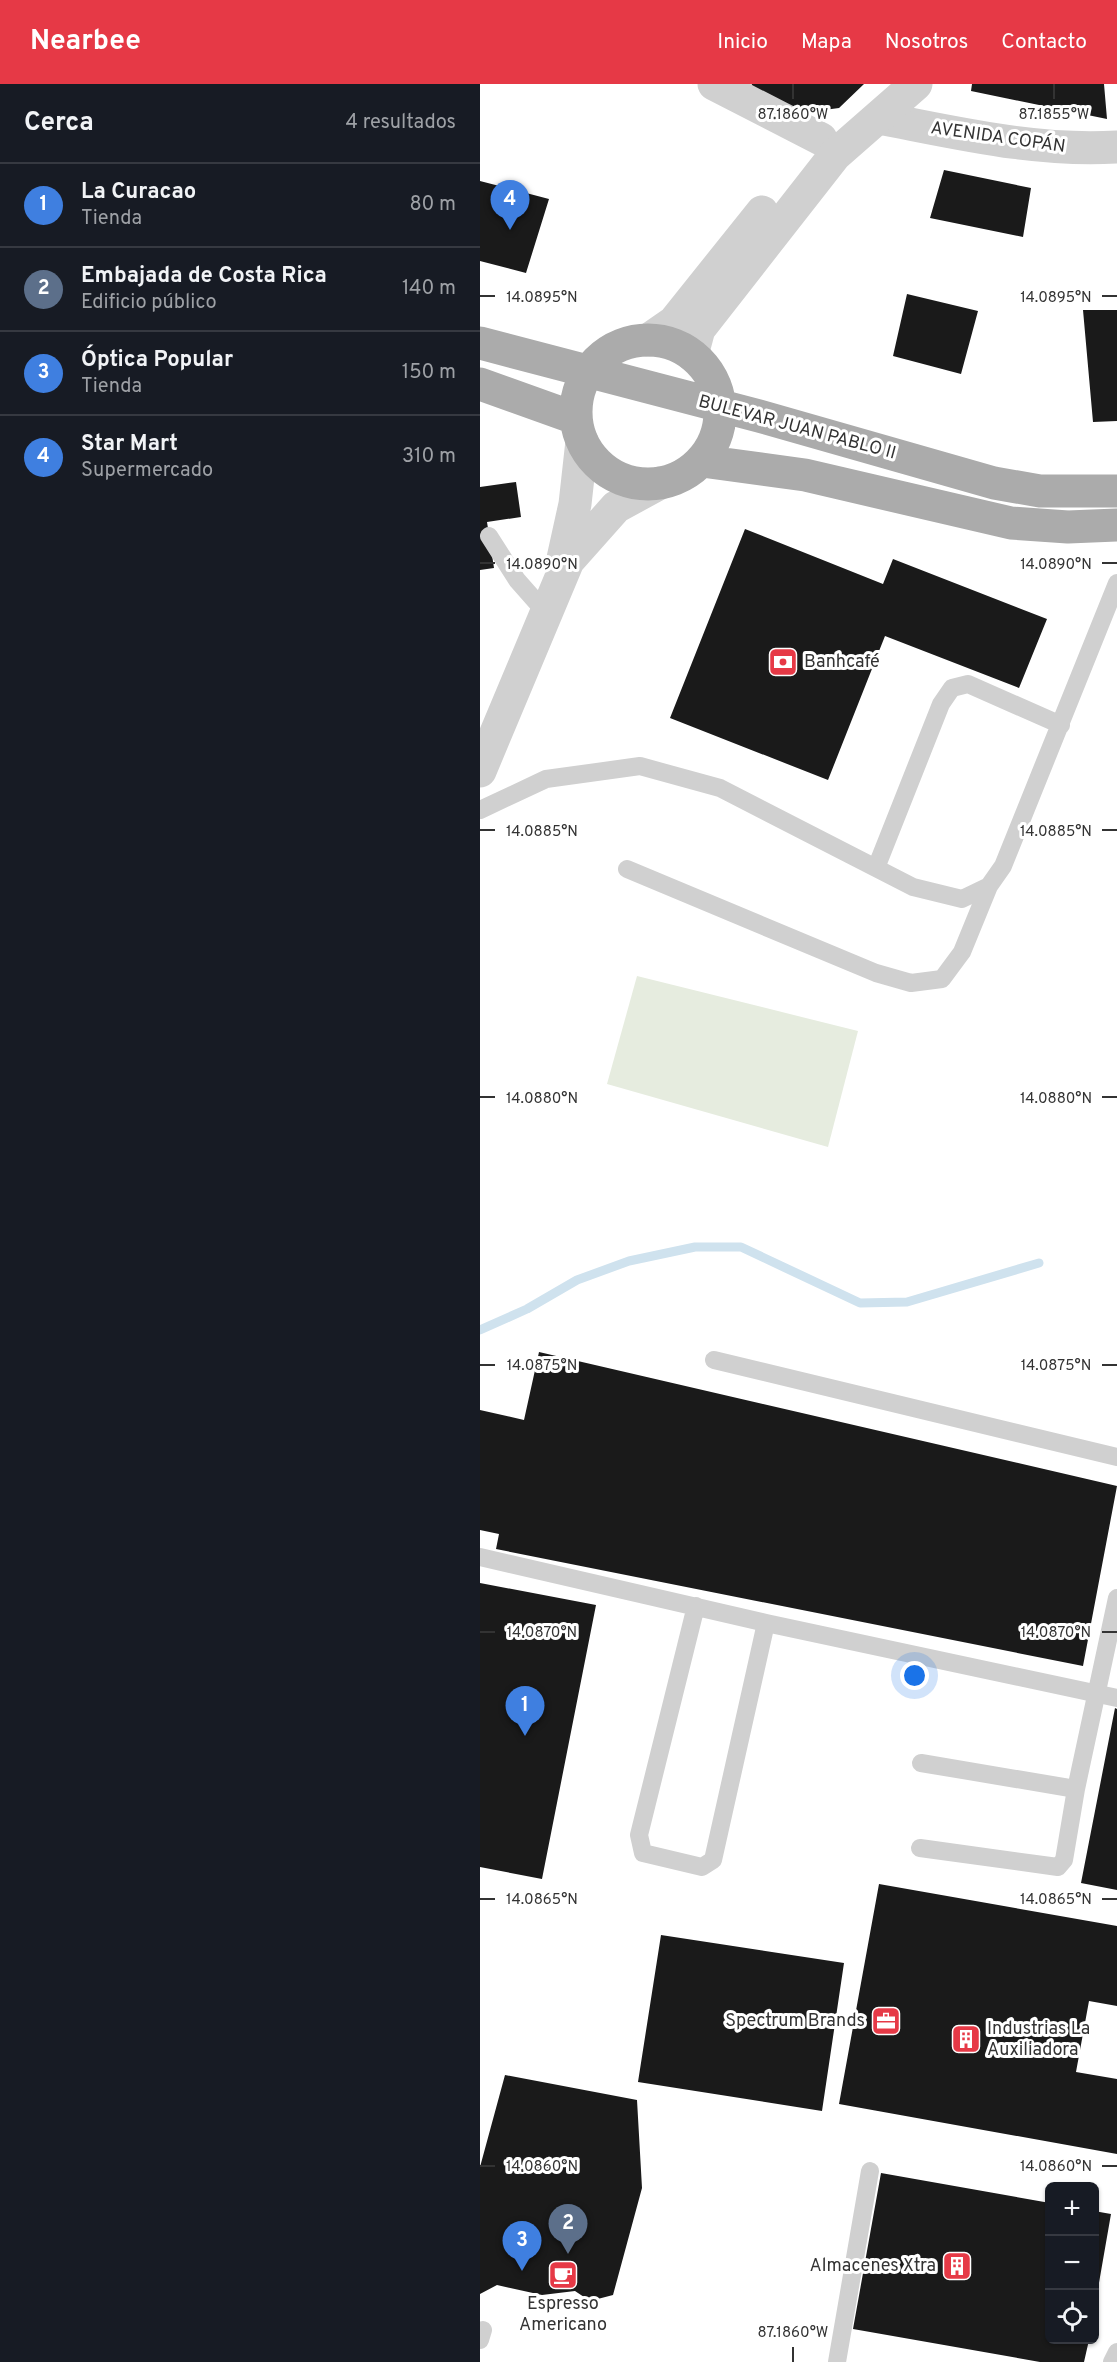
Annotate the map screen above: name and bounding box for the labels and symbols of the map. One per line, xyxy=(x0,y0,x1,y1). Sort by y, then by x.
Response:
text: 87.1860°W xyxy=(758,106,828,125)
text: 87.1855°W xyxy=(1019,106,1089,125)
street label: AVENIDA COPÁN xyxy=(929,115,1067,159)
pin: 4 xyxy=(490,180,530,230)
text: 14.0895°N xyxy=(506,289,578,308)
text: 14.0895°N xyxy=(1020,289,1092,308)
street label: BULEVAR JUAN PABLO II xyxy=(696,391,898,465)
text: 14.0890°N xyxy=(506,556,578,575)
text: 14.0890°N xyxy=(1020,556,1092,575)
bank icon: Banhcafé xyxy=(767,646,799,678)
place label: Banhcafé xyxy=(804,651,880,674)
text: 14.0885°N xyxy=(506,823,578,842)
text: 14.0885°N xyxy=(1020,823,1092,842)
text: 14.0880°N xyxy=(506,1090,578,1109)
text: 14.0880°N xyxy=(1020,1090,1092,1109)
text: 14.0875°N xyxy=(507,1357,577,1376)
text: 14.0875°N xyxy=(1021,1357,1091,1376)
text: 14.0870°N xyxy=(507,1624,577,1643)
text: 14.0870°N xyxy=(1021,1624,1091,1643)
your location xyxy=(900,1661,929,1690)
pin: 1 xyxy=(506,1686,544,1736)
text: 14.0865°N xyxy=(506,1891,578,1910)
text: 14.0865°N xyxy=(1020,1891,1092,1910)
office icon: Spectrum Brands xyxy=(870,2005,902,2037)
place label: Spectrum Brands xyxy=(725,2010,865,2033)
place label: Industrias La Auxiliadora xyxy=(987,2018,1090,2062)
building icon: Industrias La Auxiliadora xyxy=(950,2023,982,2055)
text: 14.0860°N xyxy=(506,2158,578,2177)
text: 14.0860°N xyxy=(1020,2158,1092,2177)
pin: 2 xyxy=(548,2204,587,2254)
pin: 3 xyxy=(502,2222,542,2271)
building icon: Almacenes Xtra xyxy=(941,2250,973,2282)
place label: Almacenes Xtra xyxy=(809,2255,936,2278)
cafe icon: Espresso Americano xyxy=(547,2259,579,2291)
place label: Espresso Americano xyxy=(519,2293,607,2337)
text: 87.1860°W xyxy=(758,2324,828,2343)

